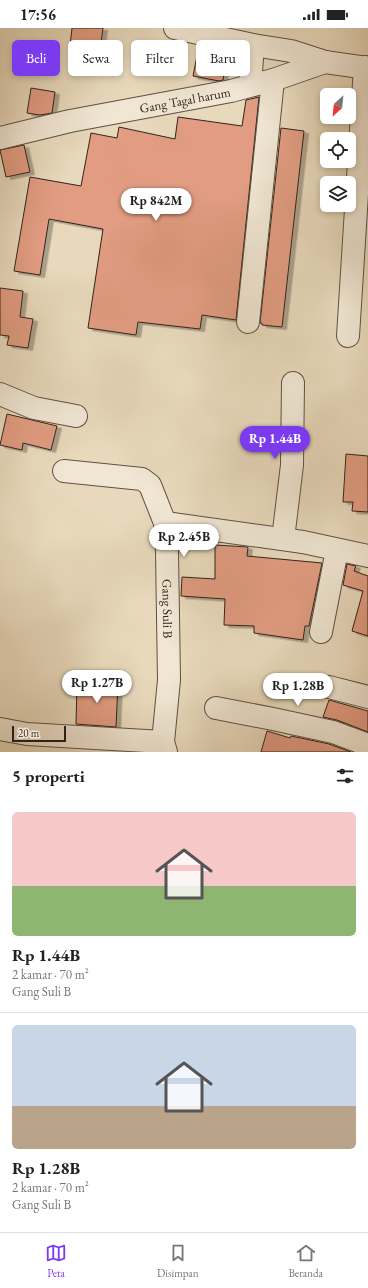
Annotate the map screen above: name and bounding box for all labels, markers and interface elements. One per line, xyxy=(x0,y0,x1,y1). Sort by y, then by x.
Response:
text: 17:56 xyxy=(20,5,56,24)
chip: Beli xyxy=(12,40,60,76)
chip: Sewa xyxy=(68,40,123,76)
chip: Filter xyxy=(131,40,188,76)
chip: Baru xyxy=(196,40,250,76)
street label: Gang Tagal harum xyxy=(138,83,232,117)
north arrow xyxy=(320,88,356,124)
map controls xyxy=(320,88,356,212)
button: locate xyxy=(320,132,356,168)
button: layers xyxy=(320,176,356,212)
pin: Rp 842M xyxy=(119,188,193,222)
text: Rp 842M xyxy=(130,192,182,209)
pin: Rp 1.44B xyxy=(234,426,316,460)
text: Rp 1.44B xyxy=(249,430,301,447)
pin: Rp 2.45B xyxy=(143,524,225,558)
text: Rp 2.45B xyxy=(158,528,210,545)
street label: Gang Suli B xyxy=(158,579,176,639)
pin: Rp 1.27B xyxy=(56,670,138,704)
pin: Rp 1.28B xyxy=(257,673,339,707)
text: Rp 1.27B xyxy=(71,674,123,691)
text: Rp 1.28B xyxy=(272,677,324,694)
scale bar xyxy=(12,724,66,743)
text: 20 m xyxy=(18,726,39,740)
text: 5 properti xyxy=(12,765,85,787)
icon: filters xyxy=(334,765,356,787)
icon: home xyxy=(148,838,220,910)
text: Rp 1.44B xyxy=(12,944,80,966)
text: 2 kamar · 70 m² xyxy=(12,966,89,983)
text: Gang Suli B xyxy=(12,983,71,1000)
icon: home xyxy=(148,1051,220,1123)
text: Rp 1.28B xyxy=(12,1157,80,1179)
text: 2 kamar · 70 m² xyxy=(12,1179,89,1196)
text: Gang Suli B xyxy=(12,1196,71,1213)
tab: Peta xyxy=(45,1242,67,1280)
tab: Disimpan xyxy=(157,1242,198,1280)
tab: Beranda xyxy=(288,1242,323,1280)

